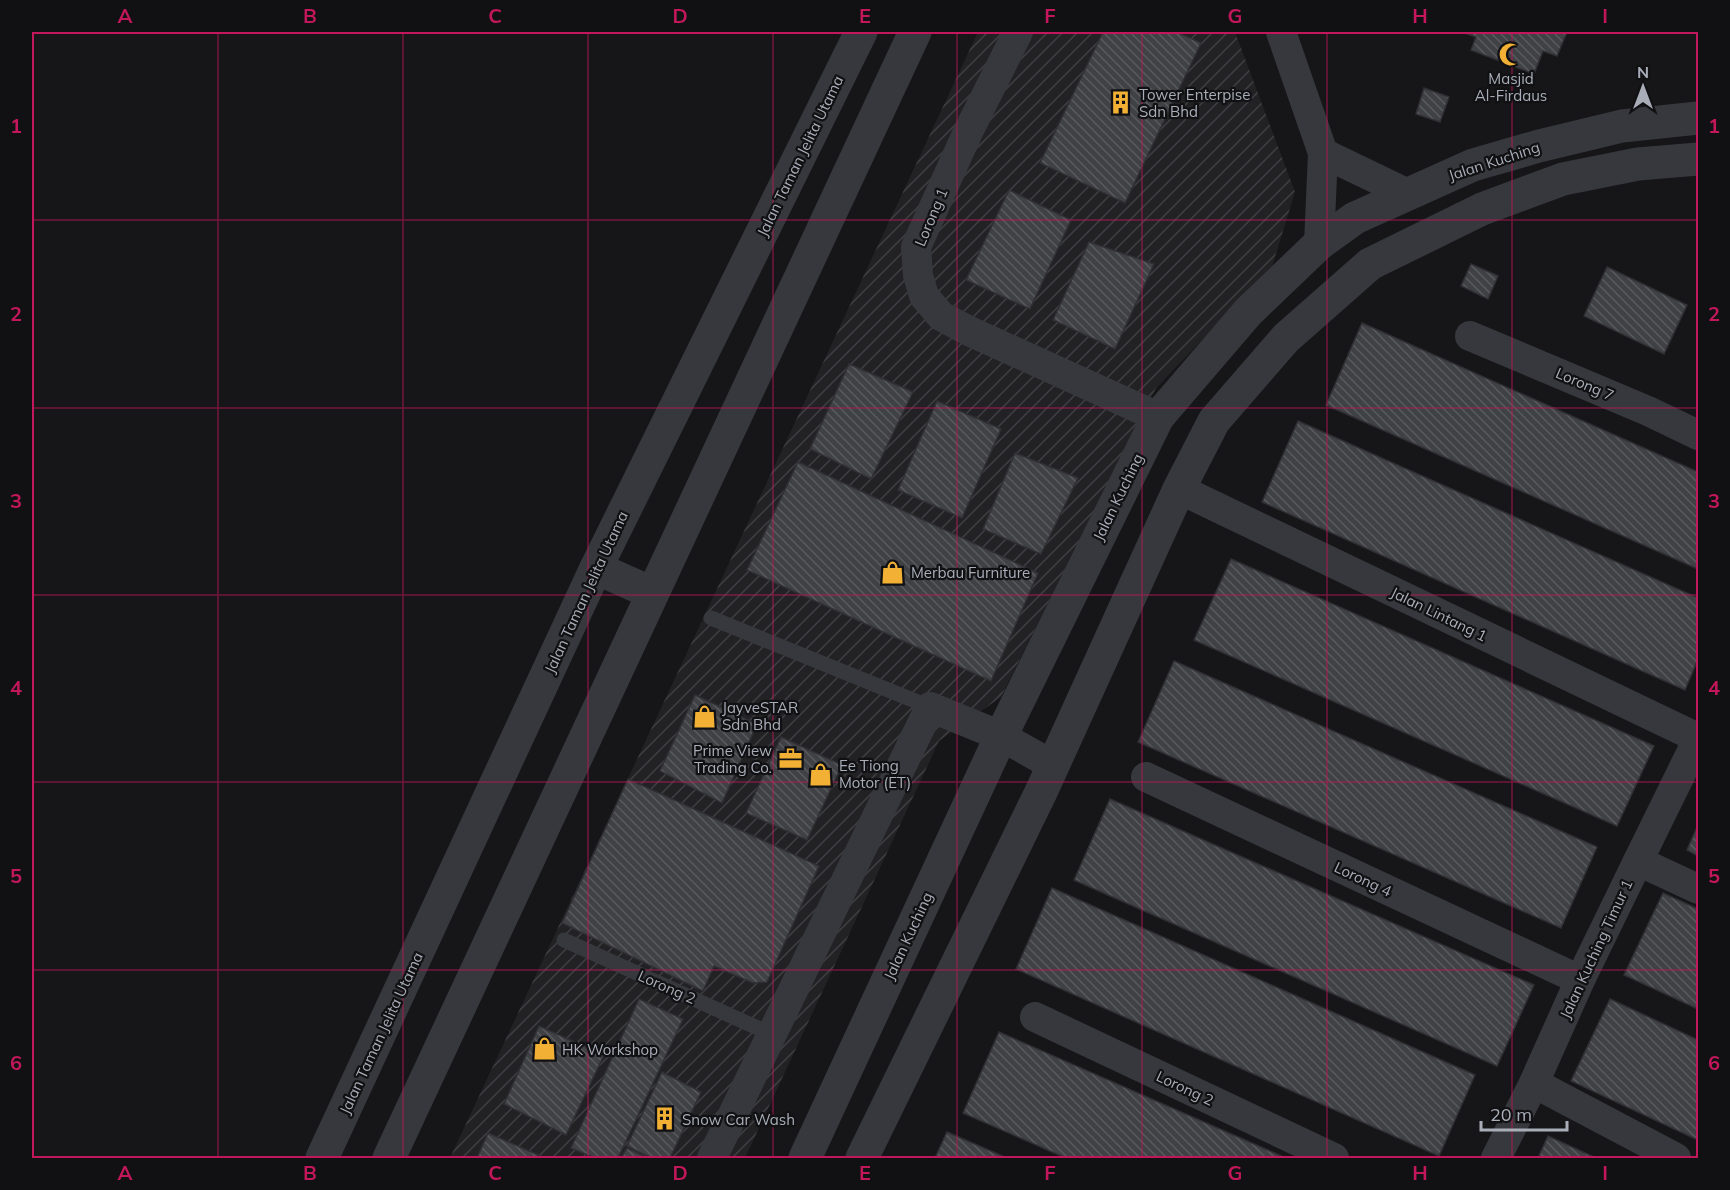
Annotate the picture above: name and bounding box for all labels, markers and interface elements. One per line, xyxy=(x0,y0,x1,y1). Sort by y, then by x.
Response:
text: A xyxy=(118,3,133,28)
text: B xyxy=(303,3,317,28)
text: C xyxy=(488,3,502,28)
text: D xyxy=(672,3,688,28)
text: E xyxy=(859,3,871,28)
text: F xyxy=(1044,3,1056,28)
text: G xyxy=(1228,3,1242,28)
text: H xyxy=(1412,3,1428,28)
text: I xyxy=(1602,3,1608,28)
mosque icon: Masjid Al-Firdaus xyxy=(1498,41,1524,67)
north arrow xyxy=(1613,57,1673,117)
text: N xyxy=(1637,62,1649,82)
place label: Masjid Al-Firdaus xyxy=(1475,69,1547,105)
street label: Jalan Taman Jelita Utama xyxy=(753,72,847,240)
place label: Tower Enterpise Sdn Bhd xyxy=(1139,85,1250,121)
building icon: Tower Enterpise Sdn Bhd xyxy=(1108,90,1134,116)
text: 1 xyxy=(10,113,22,138)
text: 1 xyxy=(1708,113,1720,138)
street label: Jalan Kuching xyxy=(1446,137,1542,185)
street label: Lorong 1 xyxy=(910,185,952,249)
text: 2 xyxy=(10,301,22,326)
text: 2 xyxy=(1708,301,1720,326)
street label: Lorong 7 xyxy=(1553,363,1617,405)
street label: Jalan Kuching xyxy=(1089,450,1147,544)
text: 3 xyxy=(10,488,22,513)
text: 3 xyxy=(1708,488,1720,513)
street label: Jalan Taman Jelita Utama xyxy=(540,508,632,676)
shop icon: Merbau Furniture xyxy=(880,559,906,585)
place label: Merbau Furniture xyxy=(911,563,1030,582)
street label: Jalan Lintang 1 xyxy=(1388,583,1490,645)
text: 4 xyxy=(10,675,22,700)
text: 4 xyxy=(1708,675,1720,700)
place label: JayveSTAR Sdn Bhd xyxy=(722,698,798,734)
shop icon: JayveSTAR Sdn Bhd xyxy=(691,703,717,729)
place label: Prime View Trading Co. xyxy=(693,741,772,777)
office icon: Prime View Trading Co. xyxy=(777,746,803,772)
place label: Ee Tiong Motor (ET) xyxy=(839,756,911,792)
shop icon: Ee Tiong Motor (ET) xyxy=(808,761,834,787)
street label: Lorong 4 xyxy=(1331,857,1395,901)
text: 5 xyxy=(10,863,22,888)
text: 5 xyxy=(1708,863,1720,888)
street label: Jalan Kuching Timur 1 xyxy=(1555,876,1637,1022)
street label: Jalan Kuching xyxy=(879,889,937,983)
street label: Jalan Taman Jelita Utama xyxy=(335,949,427,1117)
street label: Lorong 2 xyxy=(635,966,699,1008)
shop icon: HK Workshop xyxy=(531,1036,557,1062)
place label: HK Workshop xyxy=(562,1040,658,1059)
text: 6 xyxy=(10,1050,22,1075)
text: 6 xyxy=(1708,1050,1720,1075)
street label: Lorong 2 xyxy=(1153,1066,1217,1110)
scale bar xyxy=(1481,1094,1566,1132)
text: 20 m xyxy=(1490,1103,1532,1126)
building icon: Snow Car Wash xyxy=(651,1106,677,1132)
place label: Snow Car Wash xyxy=(682,1110,795,1129)
text: A xyxy=(118,1160,133,1185)
text: B xyxy=(303,1160,317,1185)
text: C xyxy=(488,1160,502,1185)
text: D xyxy=(672,1160,688,1185)
text: E xyxy=(859,1160,871,1185)
text: F xyxy=(1044,1160,1056,1185)
text: G xyxy=(1228,1160,1242,1185)
text: H xyxy=(1412,1160,1428,1185)
text: I xyxy=(1602,1160,1608,1185)

